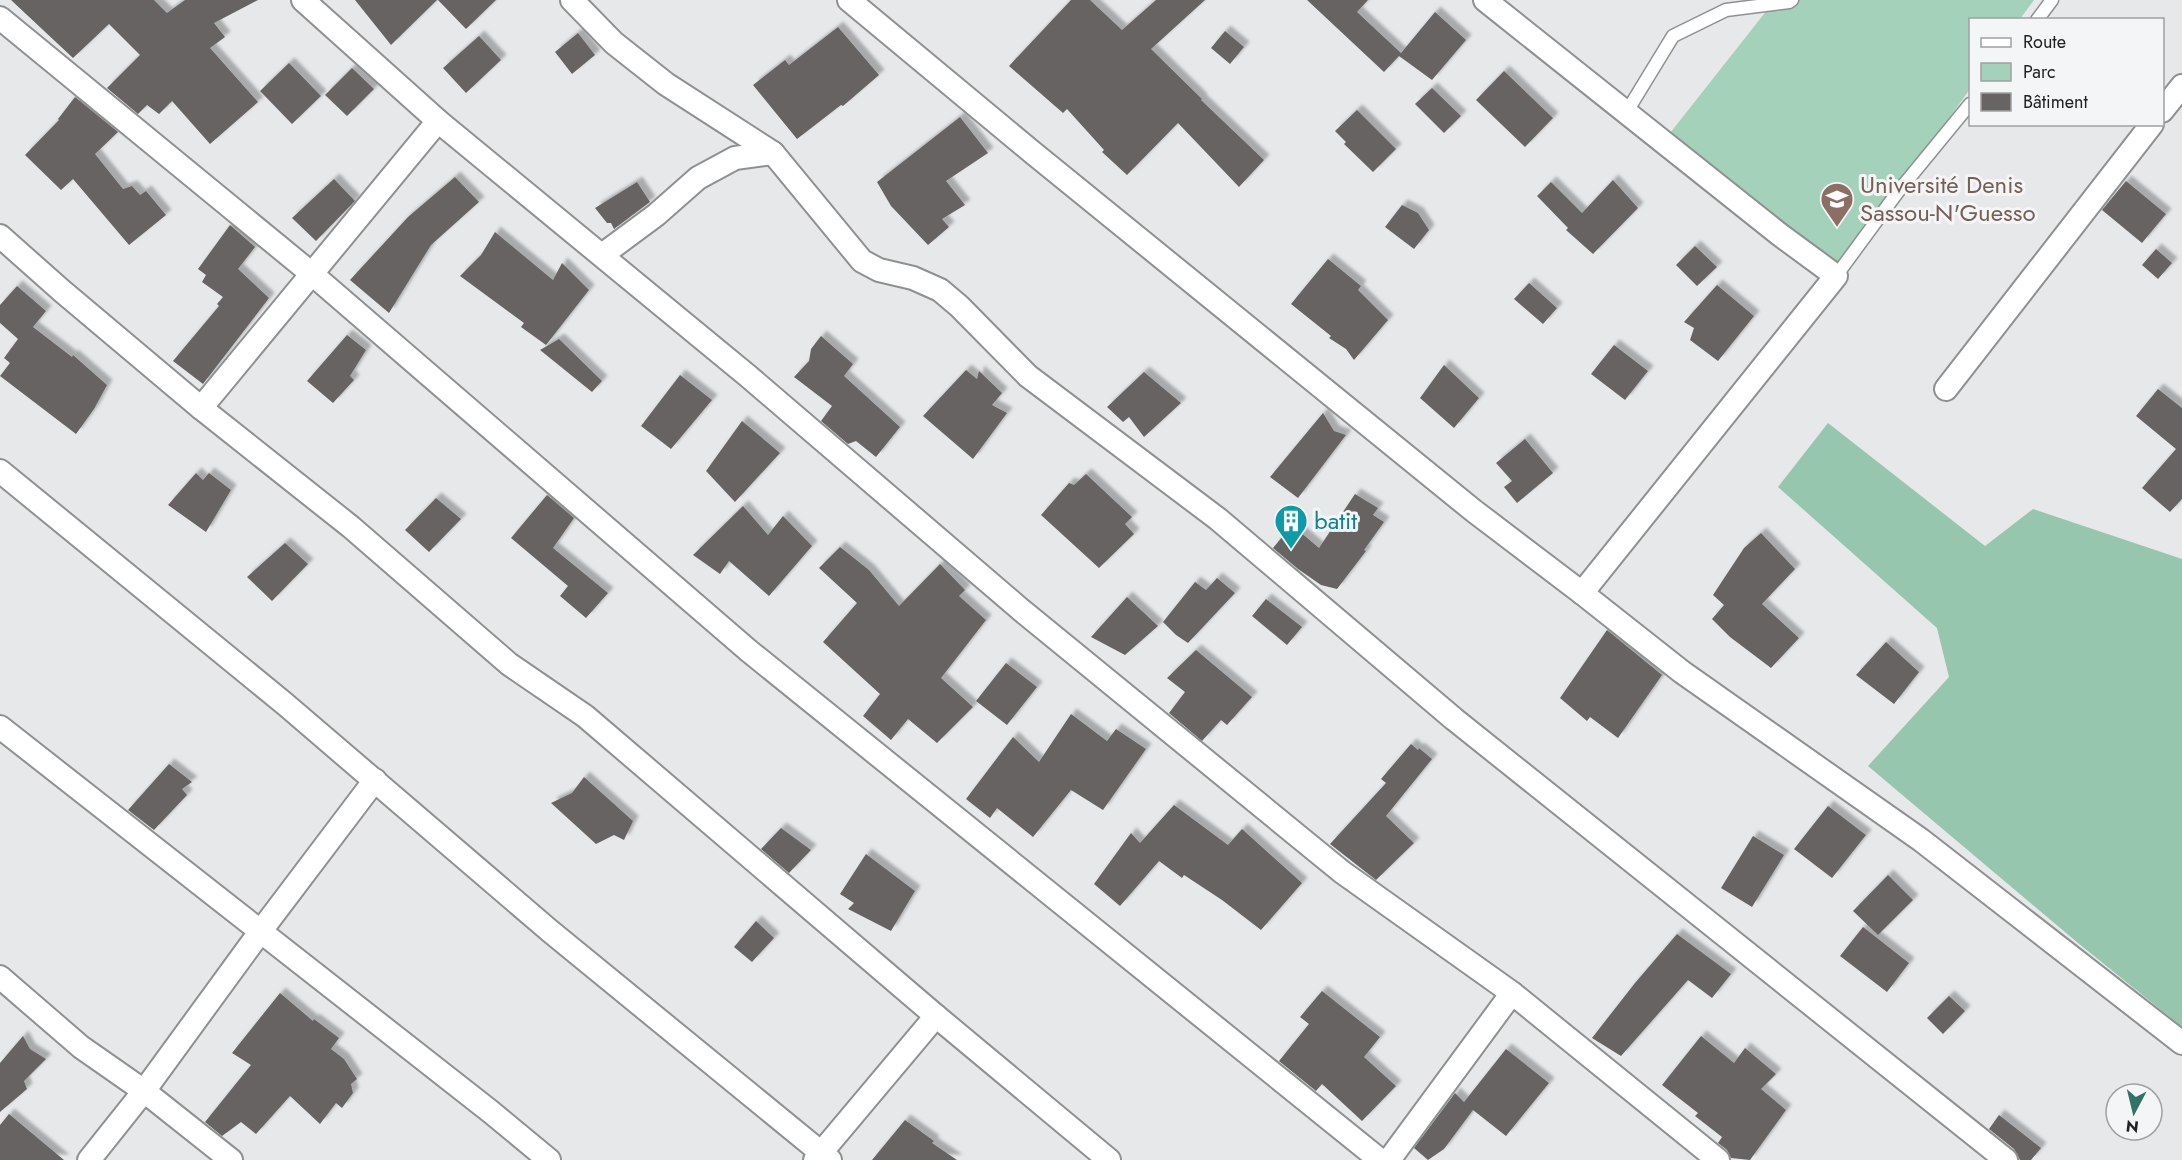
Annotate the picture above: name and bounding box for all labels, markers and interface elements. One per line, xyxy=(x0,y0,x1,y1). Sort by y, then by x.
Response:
legend xyxy=(1969,18,2164,126)
text: Route xyxy=(2023,29,2066,55)
text: Parc xyxy=(2023,59,2056,85)
text: Bâtiment xyxy=(2023,89,2089,115)
place label: Université Denis Sassou-N'Guesso xyxy=(1860,167,2036,230)
school or university icon: Université Denis Sassou-N'Guesso xyxy=(1819,181,1855,228)
building icon: batit xyxy=(1273,503,1309,550)
place label: batit xyxy=(1314,503,1357,538)
north arrow xyxy=(2104,1082,2164,1142)
text: N xyxy=(2125,1114,2140,1139)

